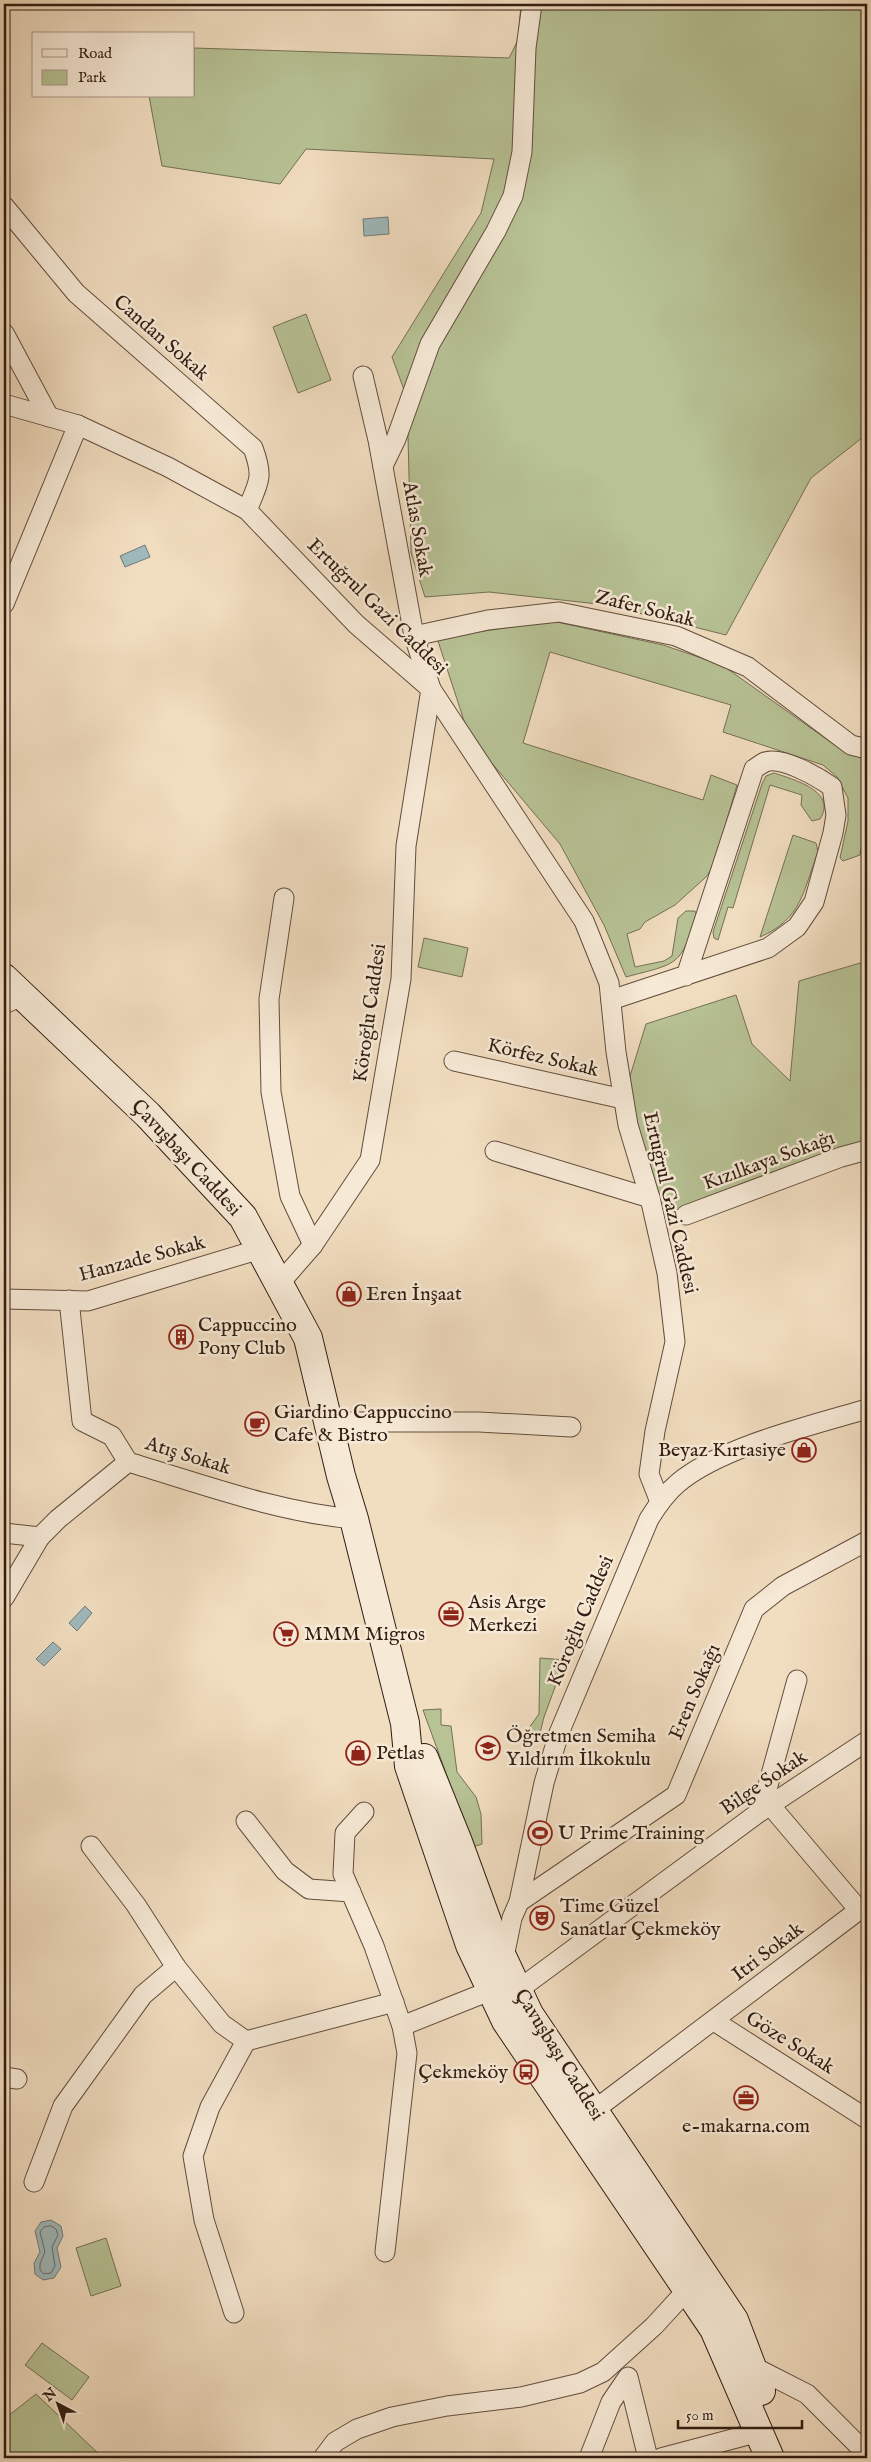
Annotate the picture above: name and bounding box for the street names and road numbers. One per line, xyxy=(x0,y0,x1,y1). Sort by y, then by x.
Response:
street label: Candan Sokak xyxy=(108,290,214,387)
street label: Atlas Sokak xyxy=(396,478,438,579)
street label: Ertuğrul Gazi Caddesi xyxy=(301,533,453,681)
street label: Zafer Sokak xyxy=(593,585,698,634)
street label: Köroğlu Caddesi xyxy=(348,942,392,1084)
street label: Körfez Sokak xyxy=(485,1033,601,1083)
street label: Çavuşbaşı Caddesi xyxy=(125,1094,247,1222)
street label: Ertuğrul Gazi Caddesi xyxy=(637,1109,703,1297)
street label: Kızılkaya Sokağı xyxy=(700,1126,838,1196)
street label: Hanzade Sokak xyxy=(76,1230,208,1288)
street label: Atış Sokak xyxy=(141,1431,234,1481)
street label: Köroğlu Caddesi xyxy=(542,1552,620,1690)
street label: Eren Sokağı xyxy=(664,1640,726,1744)
street label: Bilge Sokak xyxy=(716,1745,812,1821)
street label: Itri Sokak xyxy=(727,1917,809,1987)
street label: Çavuşbaşı Caddesi xyxy=(508,1984,610,2126)
street label: Göze Sokak xyxy=(741,2006,839,2080)

